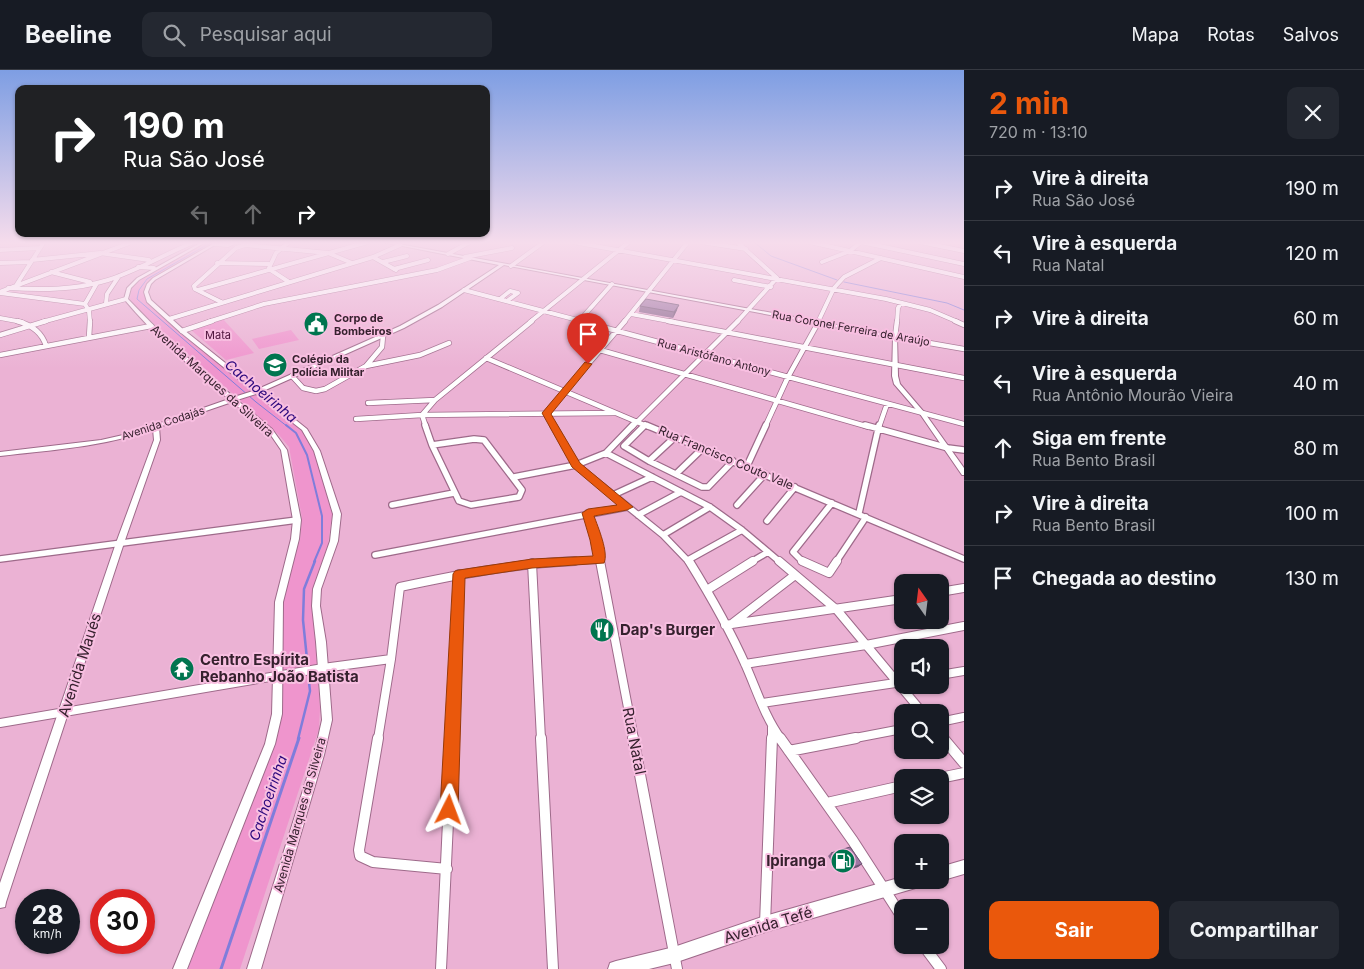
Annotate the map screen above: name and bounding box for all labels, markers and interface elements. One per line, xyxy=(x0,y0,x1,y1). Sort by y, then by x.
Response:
search box xyxy=(142,12,492,57)
text: Beeline xyxy=(25,20,112,49)
icon: search xyxy=(160,21,188,49)
text: Pesquisar aqui xyxy=(200,23,332,46)
text: Mapa xyxy=(1131,24,1179,45)
text: Rotas xyxy=(1207,24,1255,45)
text: Salvos xyxy=(1283,24,1339,45)
text: 2 min xyxy=(989,85,1069,121)
button: close xyxy=(1287,87,1339,139)
text: 190 m xyxy=(123,104,225,146)
icon: right xyxy=(40,105,105,170)
text: 720 m · 13:10 xyxy=(989,122,1088,142)
text: Rua São José xyxy=(123,146,265,172)
text: Vire à direita xyxy=(1032,167,1149,190)
icon: right xyxy=(989,174,1017,202)
text: 190 m xyxy=(1286,177,1339,200)
text: Rua São José xyxy=(1032,190,1135,210)
icon: left xyxy=(186,200,214,228)
icon: ahead xyxy=(239,200,267,228)
icon: right xyxy=(292,200,320,228)
text: Vire à esquerda xyxy=(1032,232,1177,255)
icon: left xyxy=(989,239,1017,267)
text: 120 m xyxy=(1286,242,1339,265)
text: Rua Natal xyxy=(1032,255,1104,275)
icon: right xyxy=(989,304,1017,332)
street label: Rua Coronel Ferreira de Araújo xyxy=(771,307,931,349)
text: Vire à direita xyxy=(1032,307,1149,330)
text: 60 m xyxy=(1293,307,1339,330)
public building icon: Corpo de Bombeiros xyxy=(303,311,329,337)
place label: Corpo de Bombeiros xyxy=(334,311,392,338)
pin xyxy=(567,313,609,364)
icon: arrive xyxy=(574,320,602,348)
street label: Avenida Marques da Silveira xyxy=(148,321,277,440)
park label: Mata xyxy=(205,328,231,342)
street label: Rua Aristófano Antony xyxy=(656,335,772,379)
school or university icon: Colégio da Polícia Militar xyxy=(262,352,288,378)
place label: Colégio da Polícia Militar xyxy=(292,352,365,379)
water label: Cachoeirinha xyxy=(222,356,301,426)
text: Vire à esquerda xyxy=(1032,362,1177,385)
icon: left xyxy=(989,369,1017,397)
text: 40 m xyxy=(1293,372,1339,395)
text: Rua Antônio Mourão Vieira xyxy=(1032,385,1234,405)
street label: Avenida Codajás xyxy=(120,403,207,443)
street label: Rua Francisco Couto Vale xyxy=(656,422,796,493)
text: Siga em frente xyxy=(1032,427,1166,450)
icon: ahead xyxy=(989,434,1017,462)
text: 80 m xyxy=(1293,437,1339,460)
text: Rua Bento Brasil xyxy=(1032,450,1155,470)
text: Vire à direita xyxy=(1032,492,1149,515)
icon: right xyxy=(989,499,1017,527)
text: 100 m xyxy=(1285,502,1339,525)
text: Rua Bento Brasil xyxy=(1032,515,1155,535)
icon: arrive xyxy=(989,564,1017,592)
text: Chegada ao destino xyxy=(1032,567,1216,590)
text: 130 m xyxy=(1286,567,1339,590)
north arrow xyxy=(894,574,949,629)
map controls xyxy=(894,574,949,954)
street label: Avenida Maués xyxy=(54,610,105,719)
restaurant icon: Dap's Burger xyxy=(589,617,615,643)
place label: Dap's Burger xyxy=(620,620,715,639)
button: sound xyxy=(894,639,949,694)
place label: Centro Espírita Rebanho João Batista xyxy=(200,650,359,686)
temple icon: Centro Espírita Rebanho João Batista xyxy=(169,656,195,682)
button: search xyxy=(894,704,949,759)
street label: Rua Natal xyxy=(619,706,650,776)
street label: Avenida Marques da Silveira xyxy=(270,736,329,894)
water label: Cachoeirinha xyxy=(245,753,290,843)
button: layers xyxy=(894,769,949,824)
position arrow xyxy=(422,783,474,835)
button: + xyxy=(894,834,949,889)
fuel station icon: Ipiranga xyxy=(830,848,856,874)
place label: Ipiranga xyxy=(766,851,826,870)
speed limit sign: 30 xyxy=(90,889,155,954)
button: − xyxy=(894,899,949,954)
text: 28 xyxy=(31,900,64,930)
button: Sair xyxy=(989,901,1159,959)
button: Compartilhar xyxy=(1169,901,1339,959)
street label: Avenida Tefé xyxy=(721,902,814,947)
text: km/h xyxy=(33,926,62,941)

